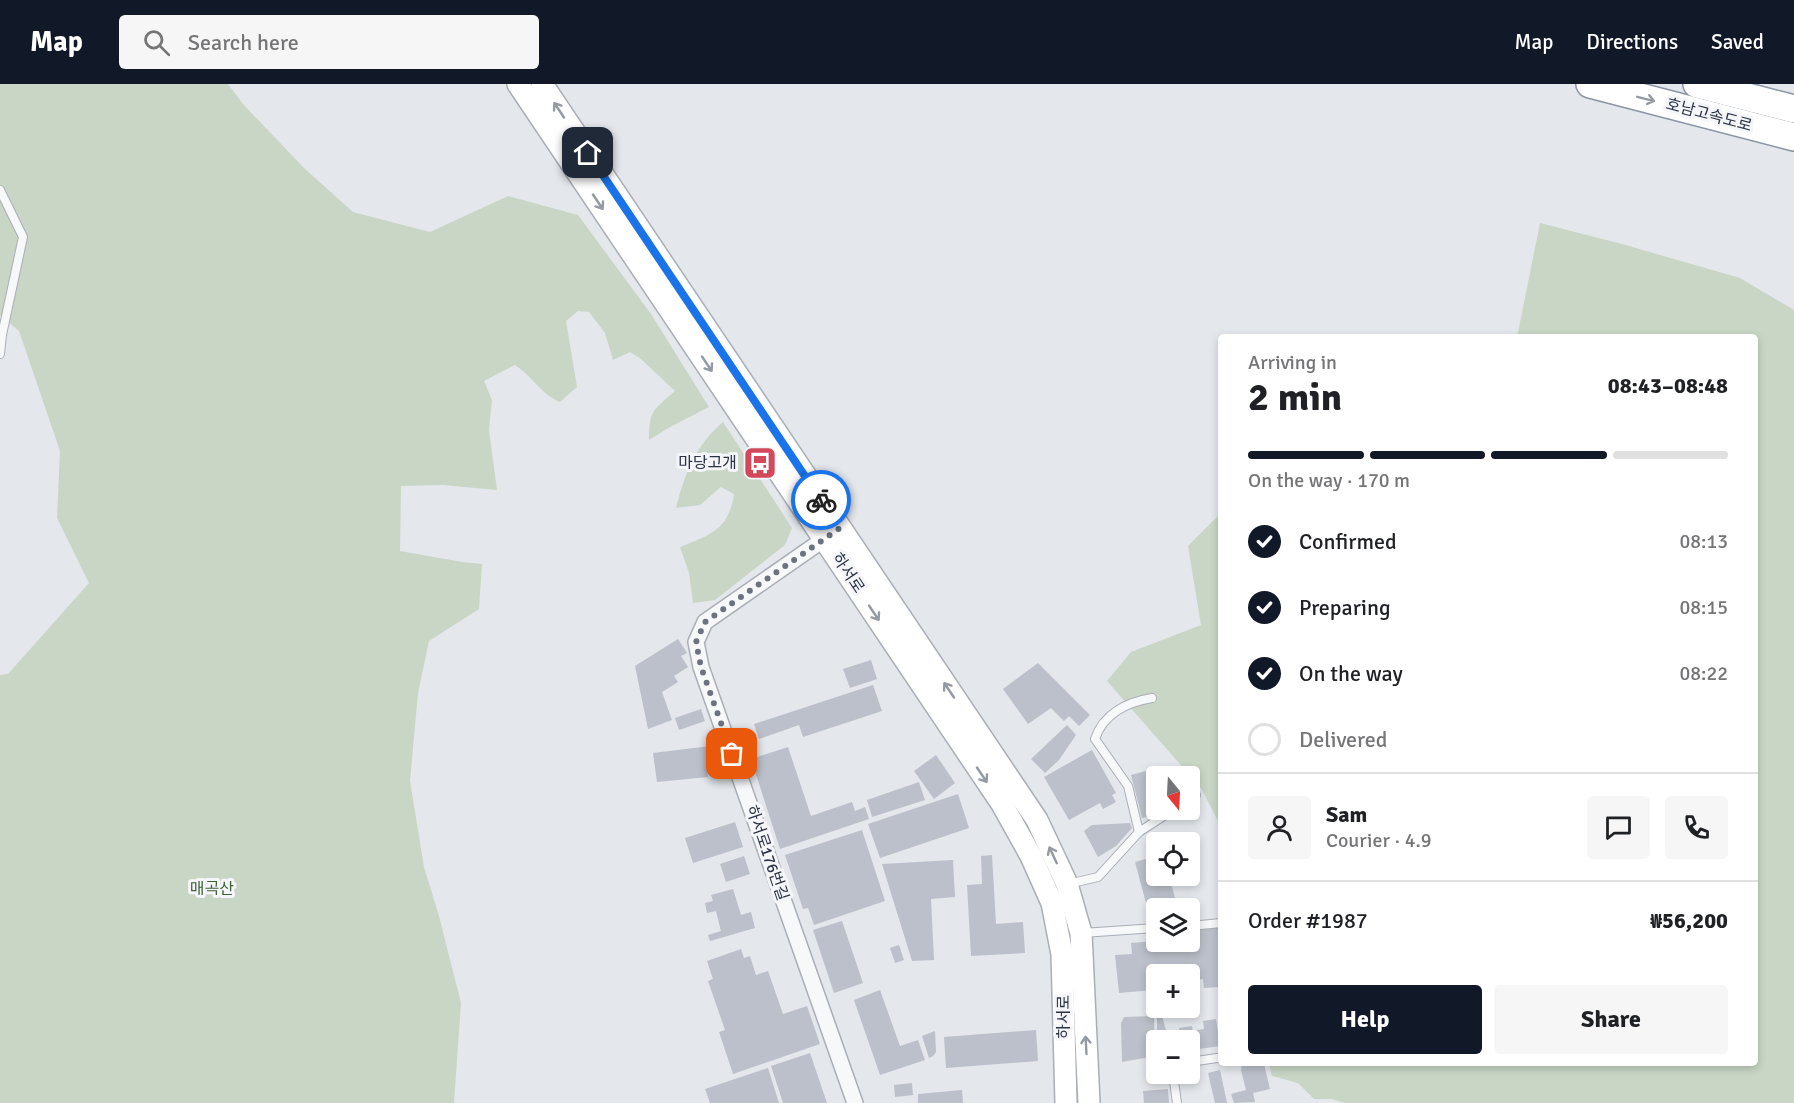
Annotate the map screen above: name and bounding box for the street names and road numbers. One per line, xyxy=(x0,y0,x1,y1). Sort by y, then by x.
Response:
street label: 호남고속도로 xyxy=(1664,94,1755,136)
street label: 하서로 xyxy=(827,549,869,597)
street label: 하서로176번길 xyxy=(741,803,793,903)
street label: 하서로 xyxy=(1054,995,1074,1039)

